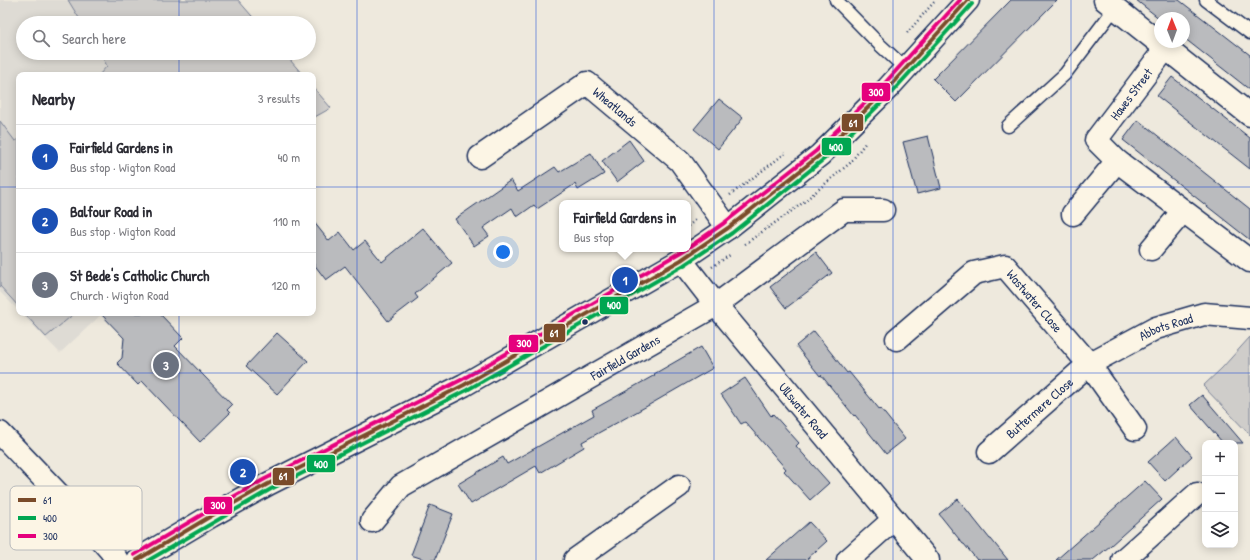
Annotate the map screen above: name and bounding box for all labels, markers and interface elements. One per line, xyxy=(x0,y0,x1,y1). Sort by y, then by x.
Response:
north arrow xyxy=(1154,12,1190,48)
search box xyxy=(16,16,316,60)
icon: search xyxy=(30,27,52,49)
text: Search here xyxy=(62,28,126,49)
street label: Hawes Street xyxy=(1106,64,1157,124)
line badge: 300 xyxy=(861,82,891,102)
street label: Wheatlands xyxy=(589,83,641,131)
text: 300 xyxy=(869,85,883,99)
text: Nearby xyxy=(32,87,75,110)
text: 3 results xyxy=(258,89,300,107)
line badge: 61 xyxy=(841,113,864,132)
text: 61 xyxy=(849,116,857,130)
text: Fairfield Gardens in xyxy=(70,137,173,158)
line badge: 400 xyxy=(821,137,852,156)
text: 400 xyxy=(829,140,843,154)
text: 1 xyxy=(43,148,47,166)
text: 40 m xyxy=(277,148,300,166)
text: Bus stop · Wigton Road xyxy=(70,158,175,176)
popup xyxy=(559,200,691,252)
text: Balfour Road in xyxy=(70,201,152,222)
text: Fairfield Gardens in xyxy=(574,207,676,228)
text: 2 xyxy=(42,212,48,230)
text: 110 m xyxy=(273,212,300,230)
text: Bus stop · Wigton Road xyxy=(70,222,175,240)
text: Bus stop xyxy=(574,228,614,246)
your location xyxy=(493,242,513,262)
text: St Bede's Catholic Church xyxy=(70,265,209,286)
pin: 1 xyxy=(612,265,638,295)
street label: Wastwater Close xyxy=(1003,265,1067,336)
text: 3 xyxy=(42,276,48,294)
text: 120 m xyxy=(272,276,300,294)
text: Church · Wigton Road xyxy=(70,286,168,304)
line badge: 400 xyxy=(599,296,629,315)
text: 400 xyxy=(607,298,621,312)
street label: Abbots Road xyxy=(1136,309,1195,345)
unlabelled marker xyxy=(580,317,590,327)
line badge: 61 xyxy=(543,323,566,343)
text: 61 xyxy=(550,326,558,340)
street label: Fairfield Gardens xyxy=(586,330,663,385)
line badge: 300 xyxy=(508,334,539,353)
text: 300 xyxy=(517,336,531,350)
pin: 3 xyxy=(153,350,179,380)
street label: Buttermere Close xyxy=(1002,373,1077,442)
street label: Ullswater Road xyxy=(775,378,832,442)
map controls xyxy=(1202,440,1238,548)
button: + xyxy=(1202,440,1238,476)
line badge: 400 xyxy=(306,454,336,473)
pin: 2 xyxy=(230,457,256,487)
text: 400 xyxy=(314,457,328,471)
line badge: 61 xyxy=(272,467,295,486)
text: 61 xyxy=(279,469,287,483)
button: − xyxy=(1202,476,1238,512)
legend xyxy=(10,486,142,550)
text: 61 xyxy=(43,493,51,507)
line badge: 300 xyxy=(203,496,233,515)
text: 300 xyxy=(211,498,225,512)
text: 400 xyxy=(43,511,57,525)
button: layers xyxy=(1202,512,1238,548)
text: 300 xyxy=(43,529,58,543)

